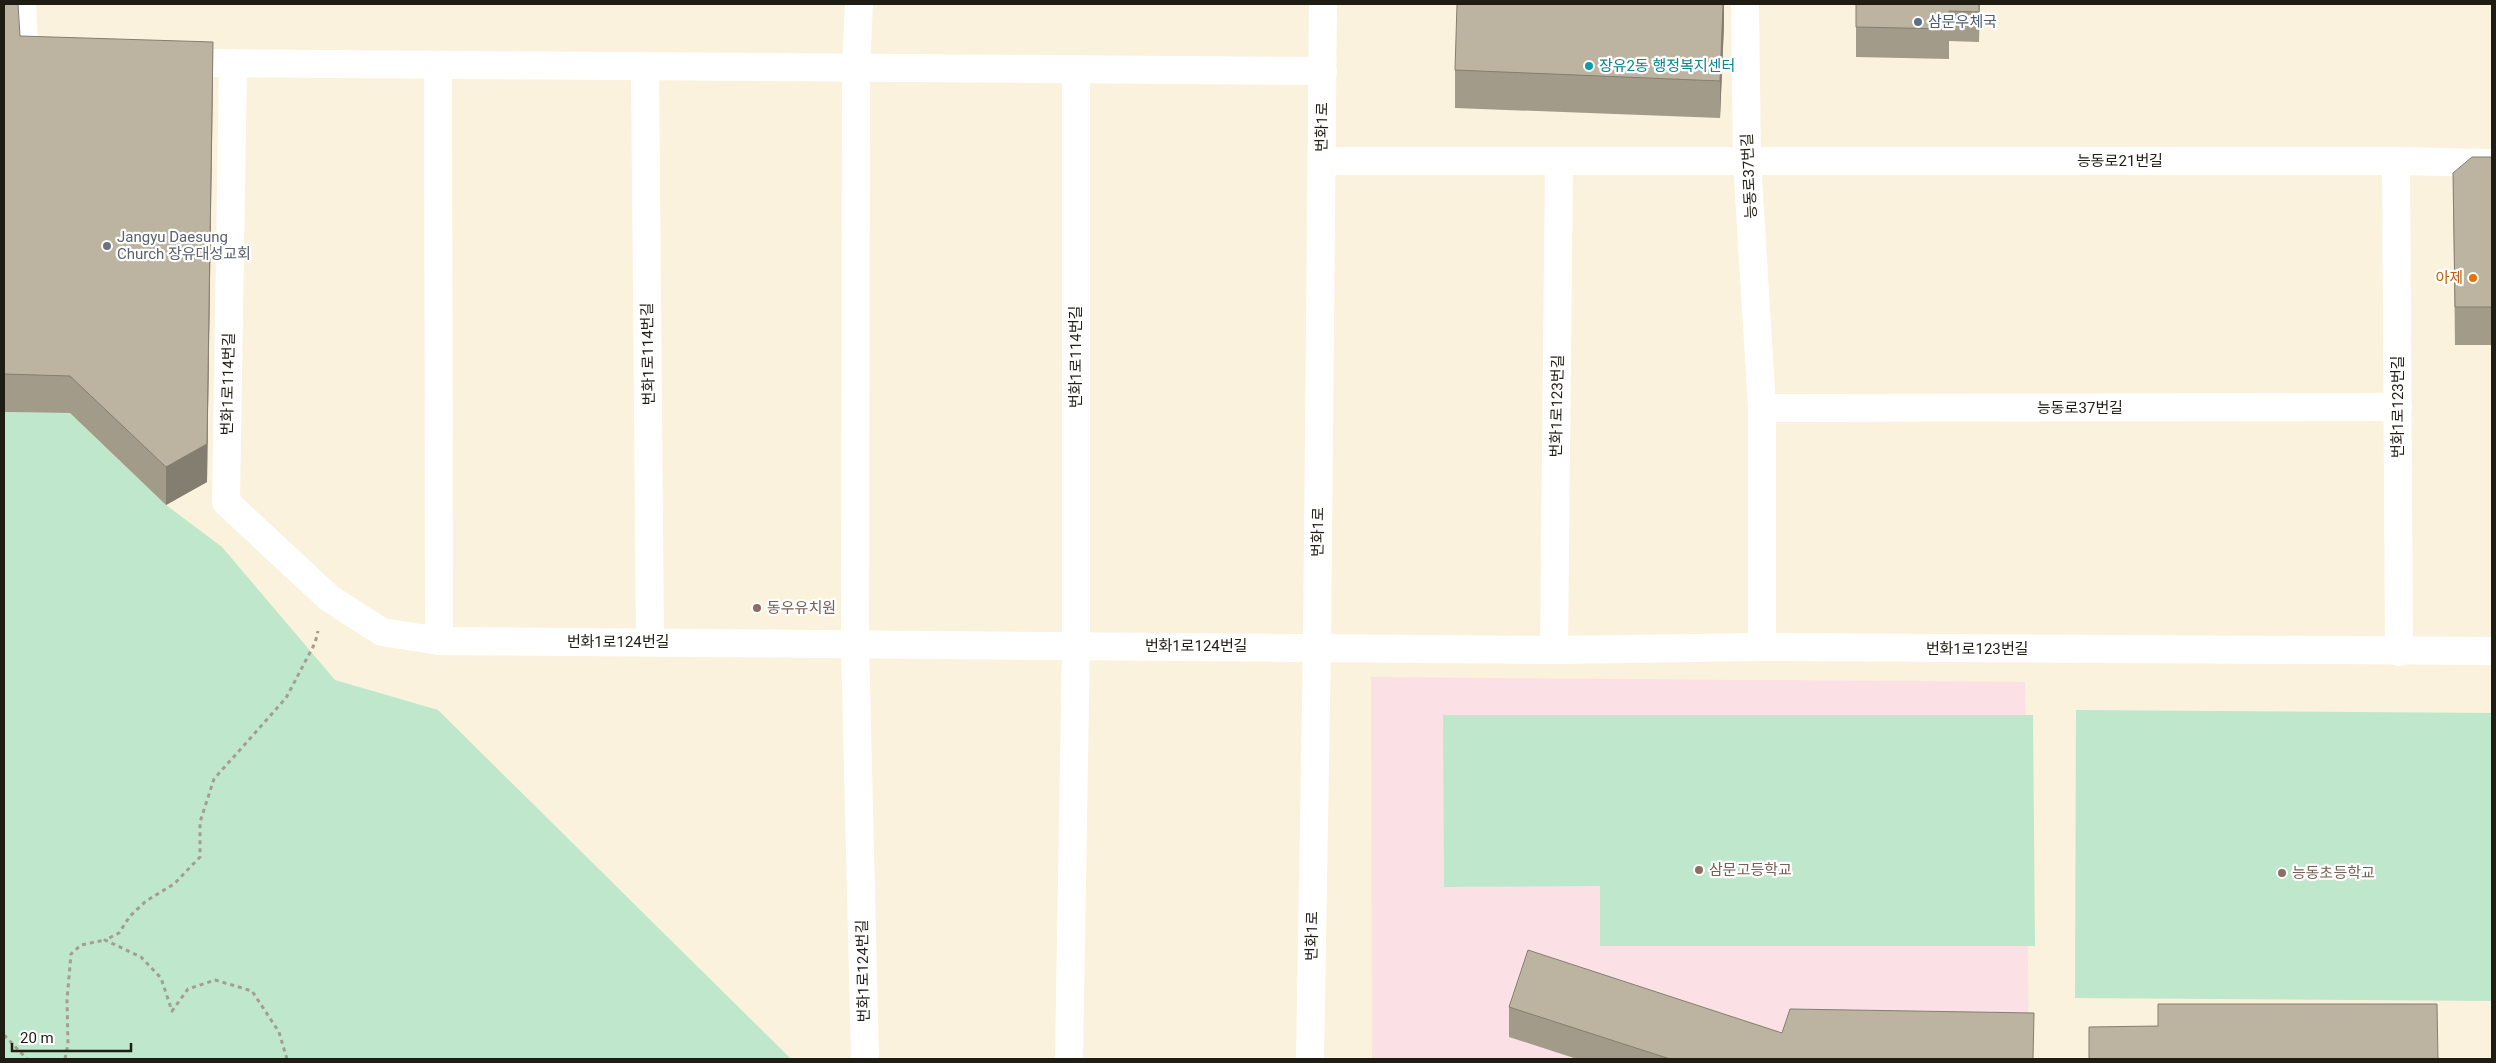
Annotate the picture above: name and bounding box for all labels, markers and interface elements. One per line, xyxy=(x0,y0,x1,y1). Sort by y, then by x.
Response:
place label: 삼문우체국 xyxy=(1928,13,1997,31)
marker: 삼문우체국 xyxy=(1912,16,1924,28)
place label: 장유2동 행정복지센터 xyxy=(1599,57,1735,75)
marker: 장유2동 행정복지센터 xyxy=(1583,60,1595,72)
street label: 번화1로 xyxy=(1313,102,1331,152)
street label: 능동로37번길 xyxy=(1738,133,1760,219)
street label: 능동로21번길 xyxy=(2077,152,2163,170)
place label: Jangyu Daesung Church 장유대성교회 xyxy=(117,228,251,263)
marker: Jangyu Daesung Church 장유대성교회 xyxy=(101,240,113,252)
place label: 아제 xyxy=(2435,269,2463,287)
marker: 아제 xyxy=(2467,272,2479,284)
street label: 번화1로114번길 xyxy=(638,302,658,406)
street label: 번화1로114번길 xyxy=(1067,306,1085,408)
street label: 번화1로114번길 xyxy=(218,332,238,436)
street label: 번화1로123번길 xyxy=(1547,354,1567,458)
street label: 번화1로123번길 xyxy=(2389,356,2407,458)
street label: 능동로37번길 xyxy=(2037,399,2123,417)
street label: 번화1로 xyxy=(1309,507,1327,557)
place label: 동우유치원 xyxy=(767,599,836,617)
marker: 동우유치원 xyxy=(751,602,763,614)
street label: 번화1로124번길 xyxy=(567,633,669,651)
street label: 번화1로124번길 xyxy=(1145,637,1247,655)
street label: 번화1로123번길 xyxy=(1926,640,2028,658)
place label: 삼문고등학교 xyxy=(1709,861,1792,879)
marker: 삼문고등학교 xyxy=(1693,864,1705,876)
place label: 능동초등학교 xyxy=(2292,864,2375,882)
marker: 능동초등학교 xyxy=(2276,867,2288,879)
street label: 번화1로 xyxy=(1303,911,1321,961)
street label: 번화1로124번길 xyxy=(853,919,873,1023)
scale bar xyxy=(12,1020,131,1052)
text: 20 m xyxy=(20,1029,54,1047)

